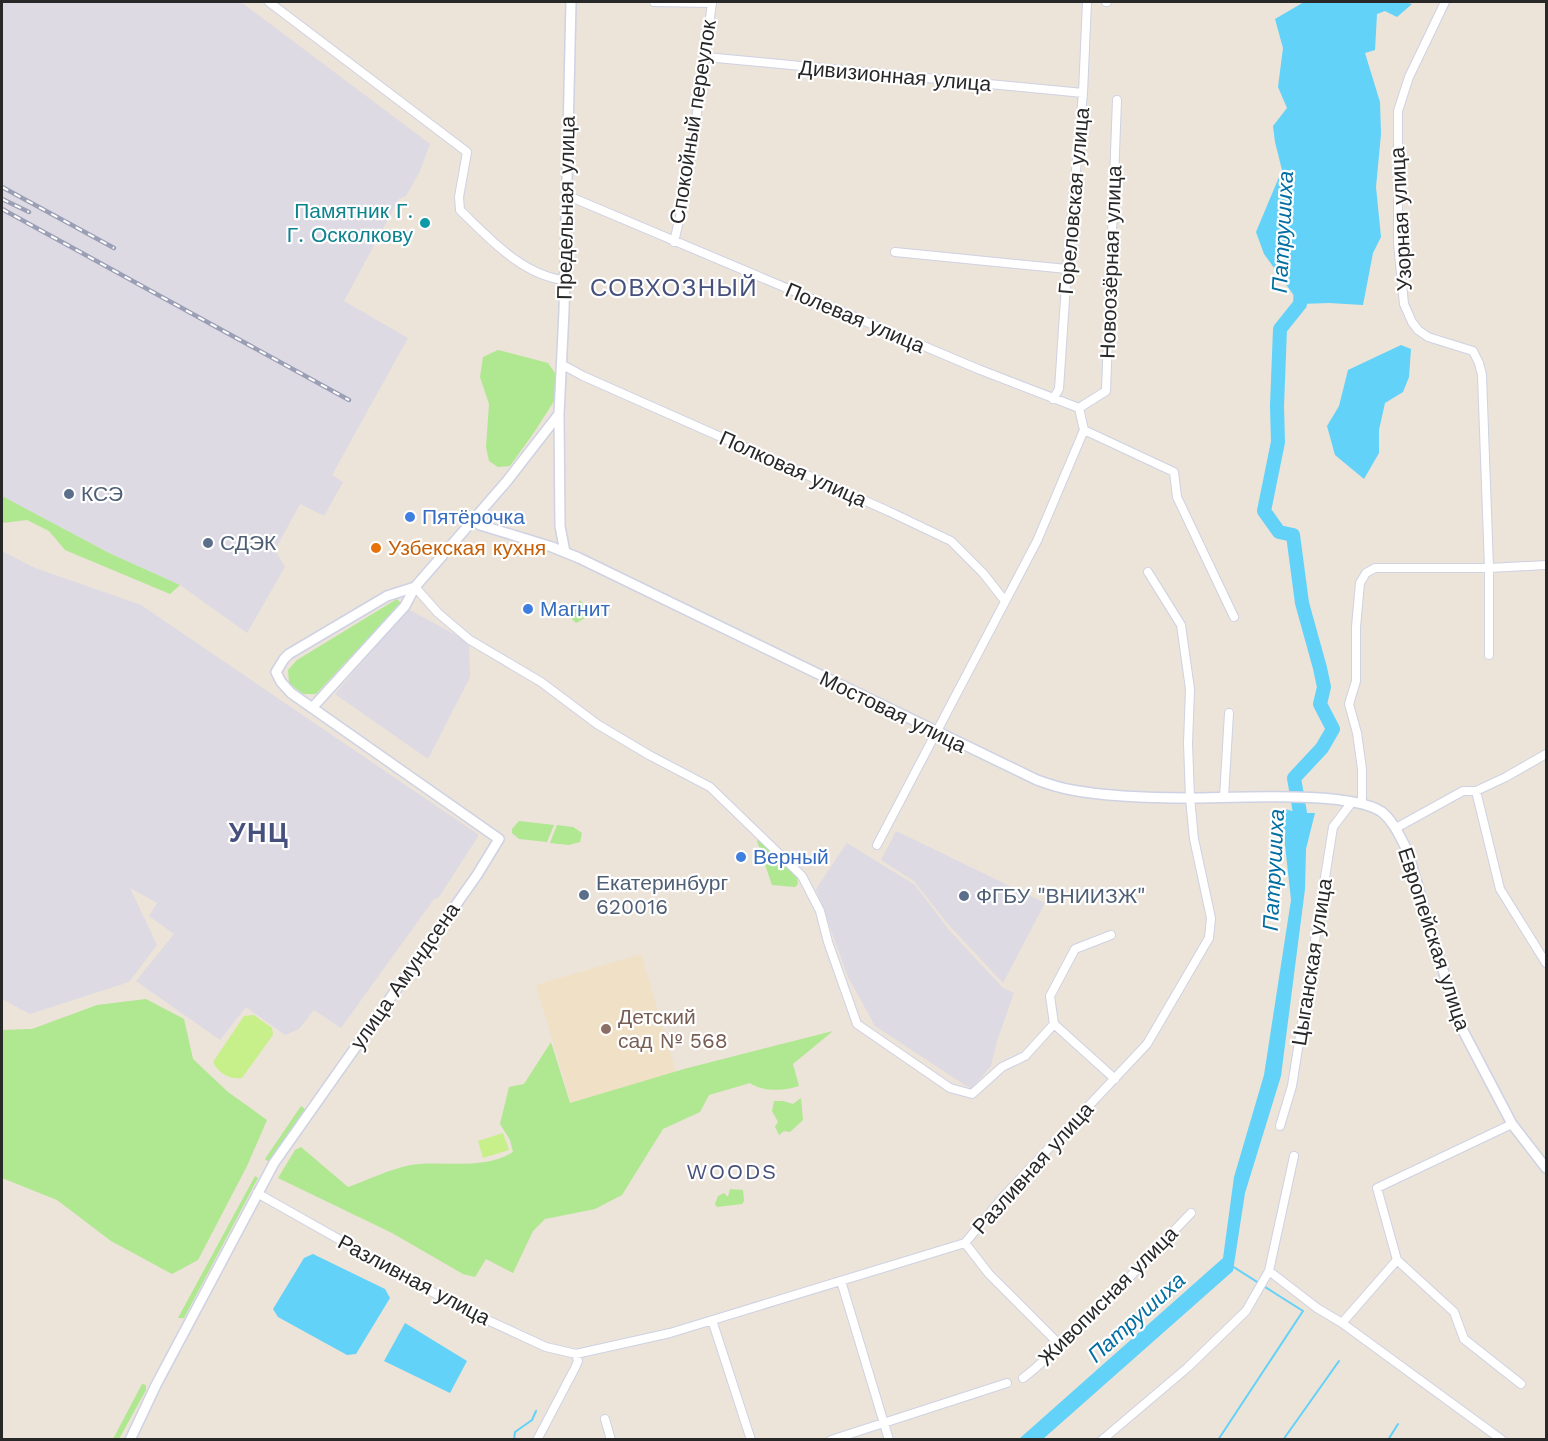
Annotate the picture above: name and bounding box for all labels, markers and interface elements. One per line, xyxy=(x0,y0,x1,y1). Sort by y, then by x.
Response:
street label: Спокойный переулок xyxy=(664,17,721,226)
street label: Дивизионная улица xyxy=(798,55,993,96)
street label: Гореловская улица xyxy=(1053,106,1094,295)
street label: Предельная улица xyxy=(551,115,580,300)
street label: Узорная улица xyxy=(1384,146,1417,292)
street label: Новоозёрная улица xyxy=(1095,165,1126,359)
water label: Патрушиха xyxy=(1267,170,1298,294)
place label: Памятник Г. Г. Осколкову xyxy=(287,198,413,247)
marker: Памятник Г. Г. Осколкову xyxy=(418,216,432,230)
district label: СОВХОЗНЫЙ xyxy=(590,274,758,302)
street label: Полевая улица xyxy=(782,277,929,358)
street label: Полковая улица xyxy=(716,425,871,512)
place label: КСЭ xyxy=(81,481,123,506)
marker: КСЭ xyxy=(62,487,76,501)
place label: Пятёрочка xyxy=(422,504,525,529)
marker: Пятёрочка xyxy=(403,510,417,524)
place label: СДЭК xyxy=(220,530,277,555)
place label: Узбекская кухня xyxy=(388,535,546,560)
marker: СДЭК xyxy=(201,536,215,550)
marker: Узбекская кухня xyxy=(369,541,383,555)
place label: Магнит xyxy=(540,596,610,621)
marker: Магнит xyxy=(521,602,535,616)
street label: Мостовая улица xyxy=(816,665,971,758)
water label: Патрушиха xyxy=(1258,808,1289,932)
district label: УНЦ xyxy=(229,817,289,849)
place label: Верный xyxy=(753,844,829,869)
street label: Европейская улица xyxy=(1393,844,1476,1034)
marker: Верный xyxy=(734,850,748,864)
place label: Екатеринбург 620016 xyxy=(596,870,728,919)
street label: Цыганская улица xyxy=(1286,876,1337,1047)
place label: ФГБУ "ВНИИЗЖ" xyxy=(976,883,1146,908)
marker: Екатеринбург 620016 xyxy=(577,888,591,902)
marker: ФГБУ "ВНИИЗЖ" xyxy=(957,889,971,903)
street label: улица Амундсена xyxy=(345,897,465,1054)
place label: Детский сад № 568 xyxy=(618,1004,728,1053)
marker: Детский сад № 568 xyxy=(599,1022,613,1036)
street label: Разливная улица xyxy=(967,1096,1099,1239)
district label: WOODS xyxy=(686,1159,778,1184)
street label: Живописная улица xyxy=(1033,1221,1183,1371)
street label: Разливная улица xyxy=(334,1229,495,1330)
water label: Патрушиха xyxy=(1083,1267,1190,1368)

